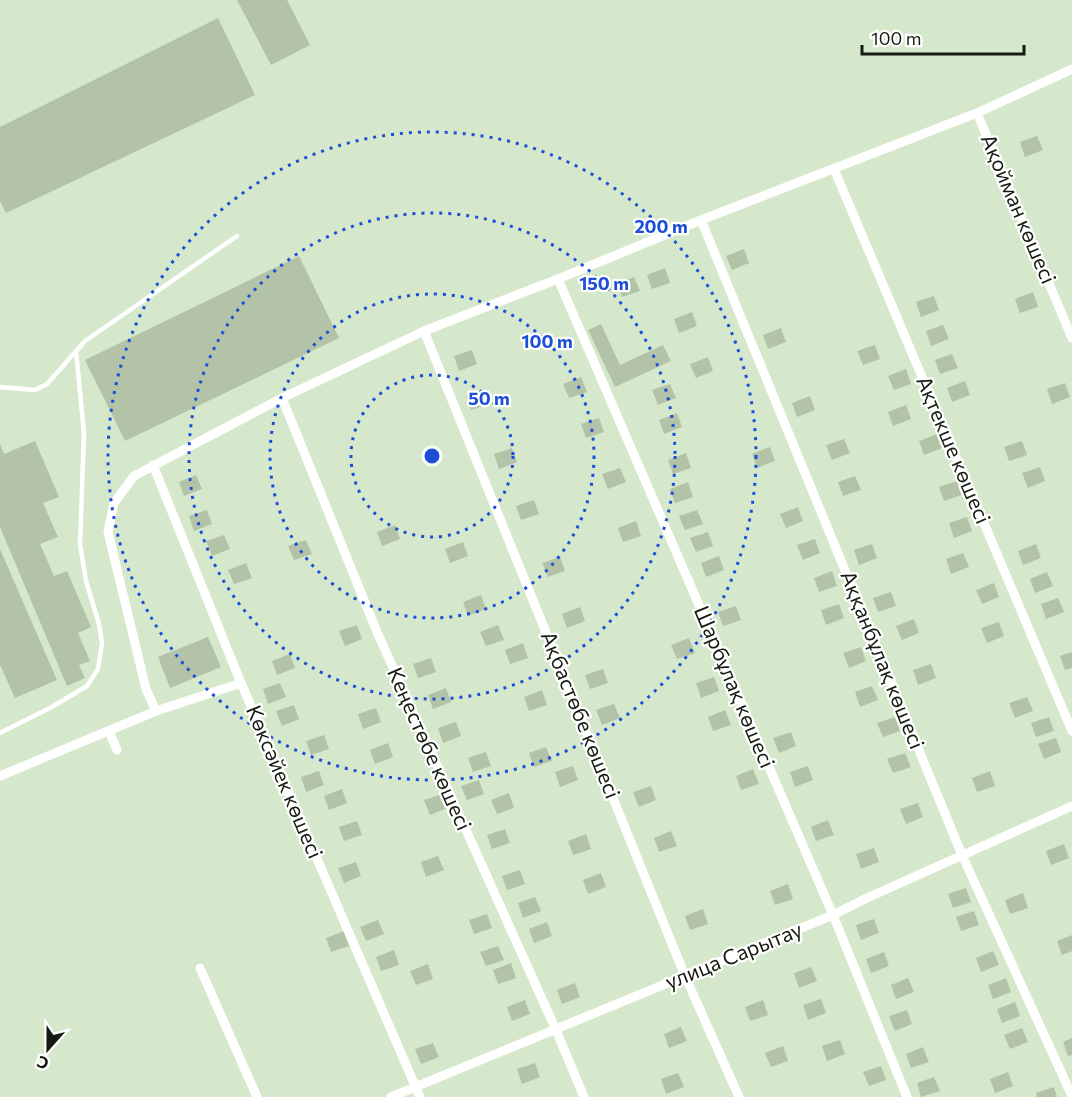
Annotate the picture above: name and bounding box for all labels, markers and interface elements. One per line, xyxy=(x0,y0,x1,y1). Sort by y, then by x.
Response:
scale bar xyxy=(862,18,1024,56)
text: 100 m xyxy=(871,27,921,49)
street label: Ақойман көшесі xyxy=(977,130,1062,287)
text: 200 m xyxy=(634,215,688,237)
text: 150 m xyxy=(579,272,629,294)
text: 100 m xyxy=(521,330,573,352)
street label: Ақтекше көшесі xyxy=(912,372,997,527)
text: 50 m xyxy=(468,387,510,409)
centre of rings xyxy=(422,446,442,466)
street label: Аққанбұлақ көшесі xyxy=(836,567,931,752)
street label: Шарбұлақ көшесі xyxy=(690,601,781,771)
street label: Ақбастөбе көшесі xyxy=(536,627,626,802)
street label: Кеңестөбе көшесі xyxy=(383,663,478,834)
street label: Көксәйек көшесі xyxy=(242,701,329,862)
street label: улица Сарытау xyxy=(661,916,806,993)
north arrow xyxy=(18,1019,78,1079)
text: С xyxy=(34,1053,51,1074)

